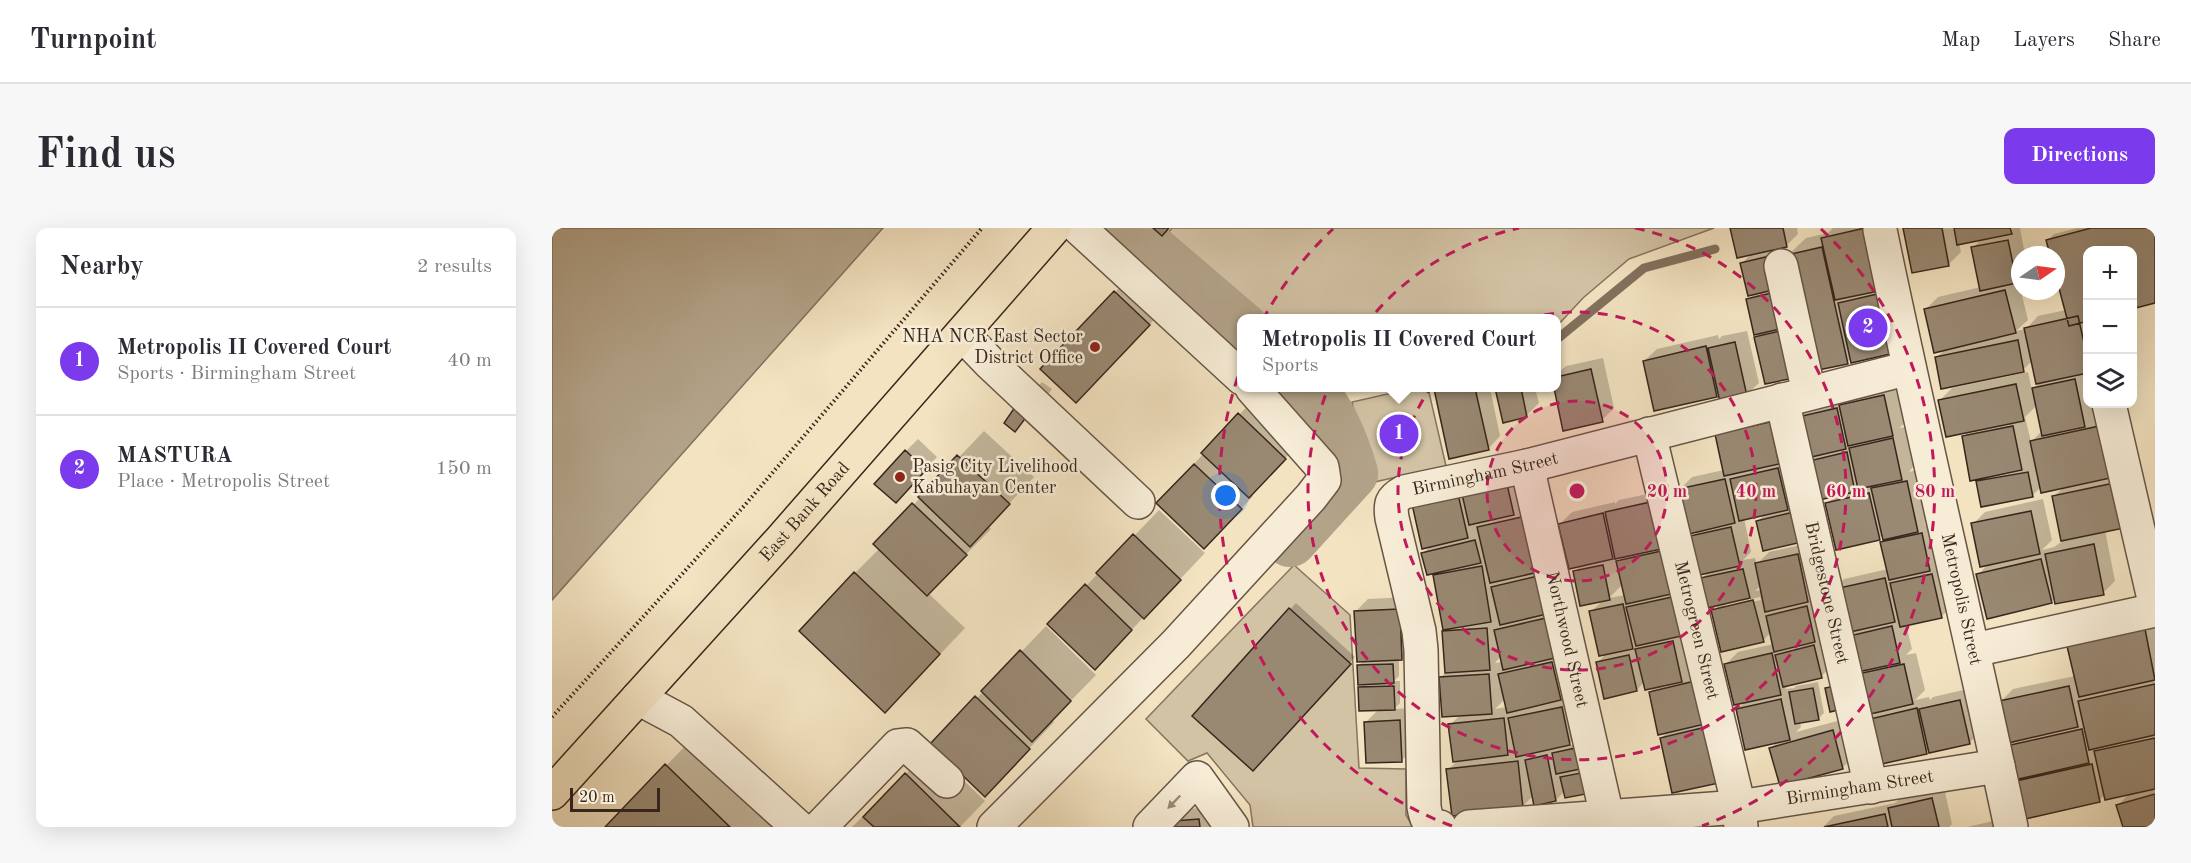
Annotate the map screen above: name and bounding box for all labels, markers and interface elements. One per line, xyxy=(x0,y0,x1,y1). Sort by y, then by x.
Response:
text: Turnpoint xyxy=(30,27,157,55)
text: Map xyxy=(1941,30,1980,51)
text: Layers xyxy=(2013,30,2075,51)
text: Share xyxy=(2108,30,2161,51)
button: Directions xyxy=(2004,128,2155,184)
text: Find us xyxy=(36,135,175,177)
north arrow xyxy=(2011,246,2065,300)
map controls xyxy=(2083,246,2137,408)
button: + xyxy=(2083,246,2137,300)
text: Nearby xyxy=(60,254,144,280)
text: 2 results xyxy=(417,257,492,277)
button: − xyxy=(2083,300,2137,354)
pin: 2 xyxy=(1848,306,1888,350)
popup xyxy=(1237,314,1561,392)
place label: NHA NCR East Sector District Office xyxy=(902,328,1084,367)
text: Metropolis II Covered Court xyxy=(1262,329,1536,351)
text: Metropolis II Covered Court xyxy=(117,337,391,359)
marker: NHA NCR East Sector District Office xyxy=(1088,340,1102,354)
text: 1 xyxy=(74,351,85,371)
text: 40 m xyxy=(447,351,492,371)
button: layers xyxy=(2083,354,2137,408)
text: Sports xyxy=(1262,356,1318,376)
text: Sports · Birmingham Street xyxy=(117,364,356,384)
pin: 1 xyxy=(1380,412,1418,456)
text: MASTURA xyxy=(117,445,233,467)
street label: Birmingham Street xyxy=(1410,449,1560,499)
place label: Pasig City Livelihood Kabuhayan Center xyxy=(912,458,1078,497)
text: 2 xyxy=(74,459,85,479)
text: 150 m xyxy=(436,459,492,479)
street label: East Bank Road xyxy=(757,459,853,566)
marker: Pasig City Livelihood Kabuhayan Center xyxy=(893,470,907,484)
text: Place · Metropolis Street xyxy=(117,472,330,492)
your location xyxy=(1211,481,1240,510)
centre of rings xyxy=(1567,481,1587,501)
text: 20 m xyxy=(1647,483,1687,501)
text: 40 m xyxy=(1736,483,1776,501)
text: 60 m xyxy=(1826,483,1866,501)
text: 80 m xyxy=(1915,483,1955,501)
street label: Bridgestone Street xyxy=(1801,520,1852,666)
street label: Metropolis Street xyxy=(1938,532,1985,667)
street label: Metrogreen Street xyxy=(1671,559,1722,702)
street label: Northwood Street xyxy=(1542,570,1591,710)
street label: Birmingham Street xyxy=(1785,767,1935,808)
scale bar xyxy=(570,785,660,812)
text: 20 m xyxy=(579,790,615,806)
one-way arrow xyxy=(1167,795,1181,809)

